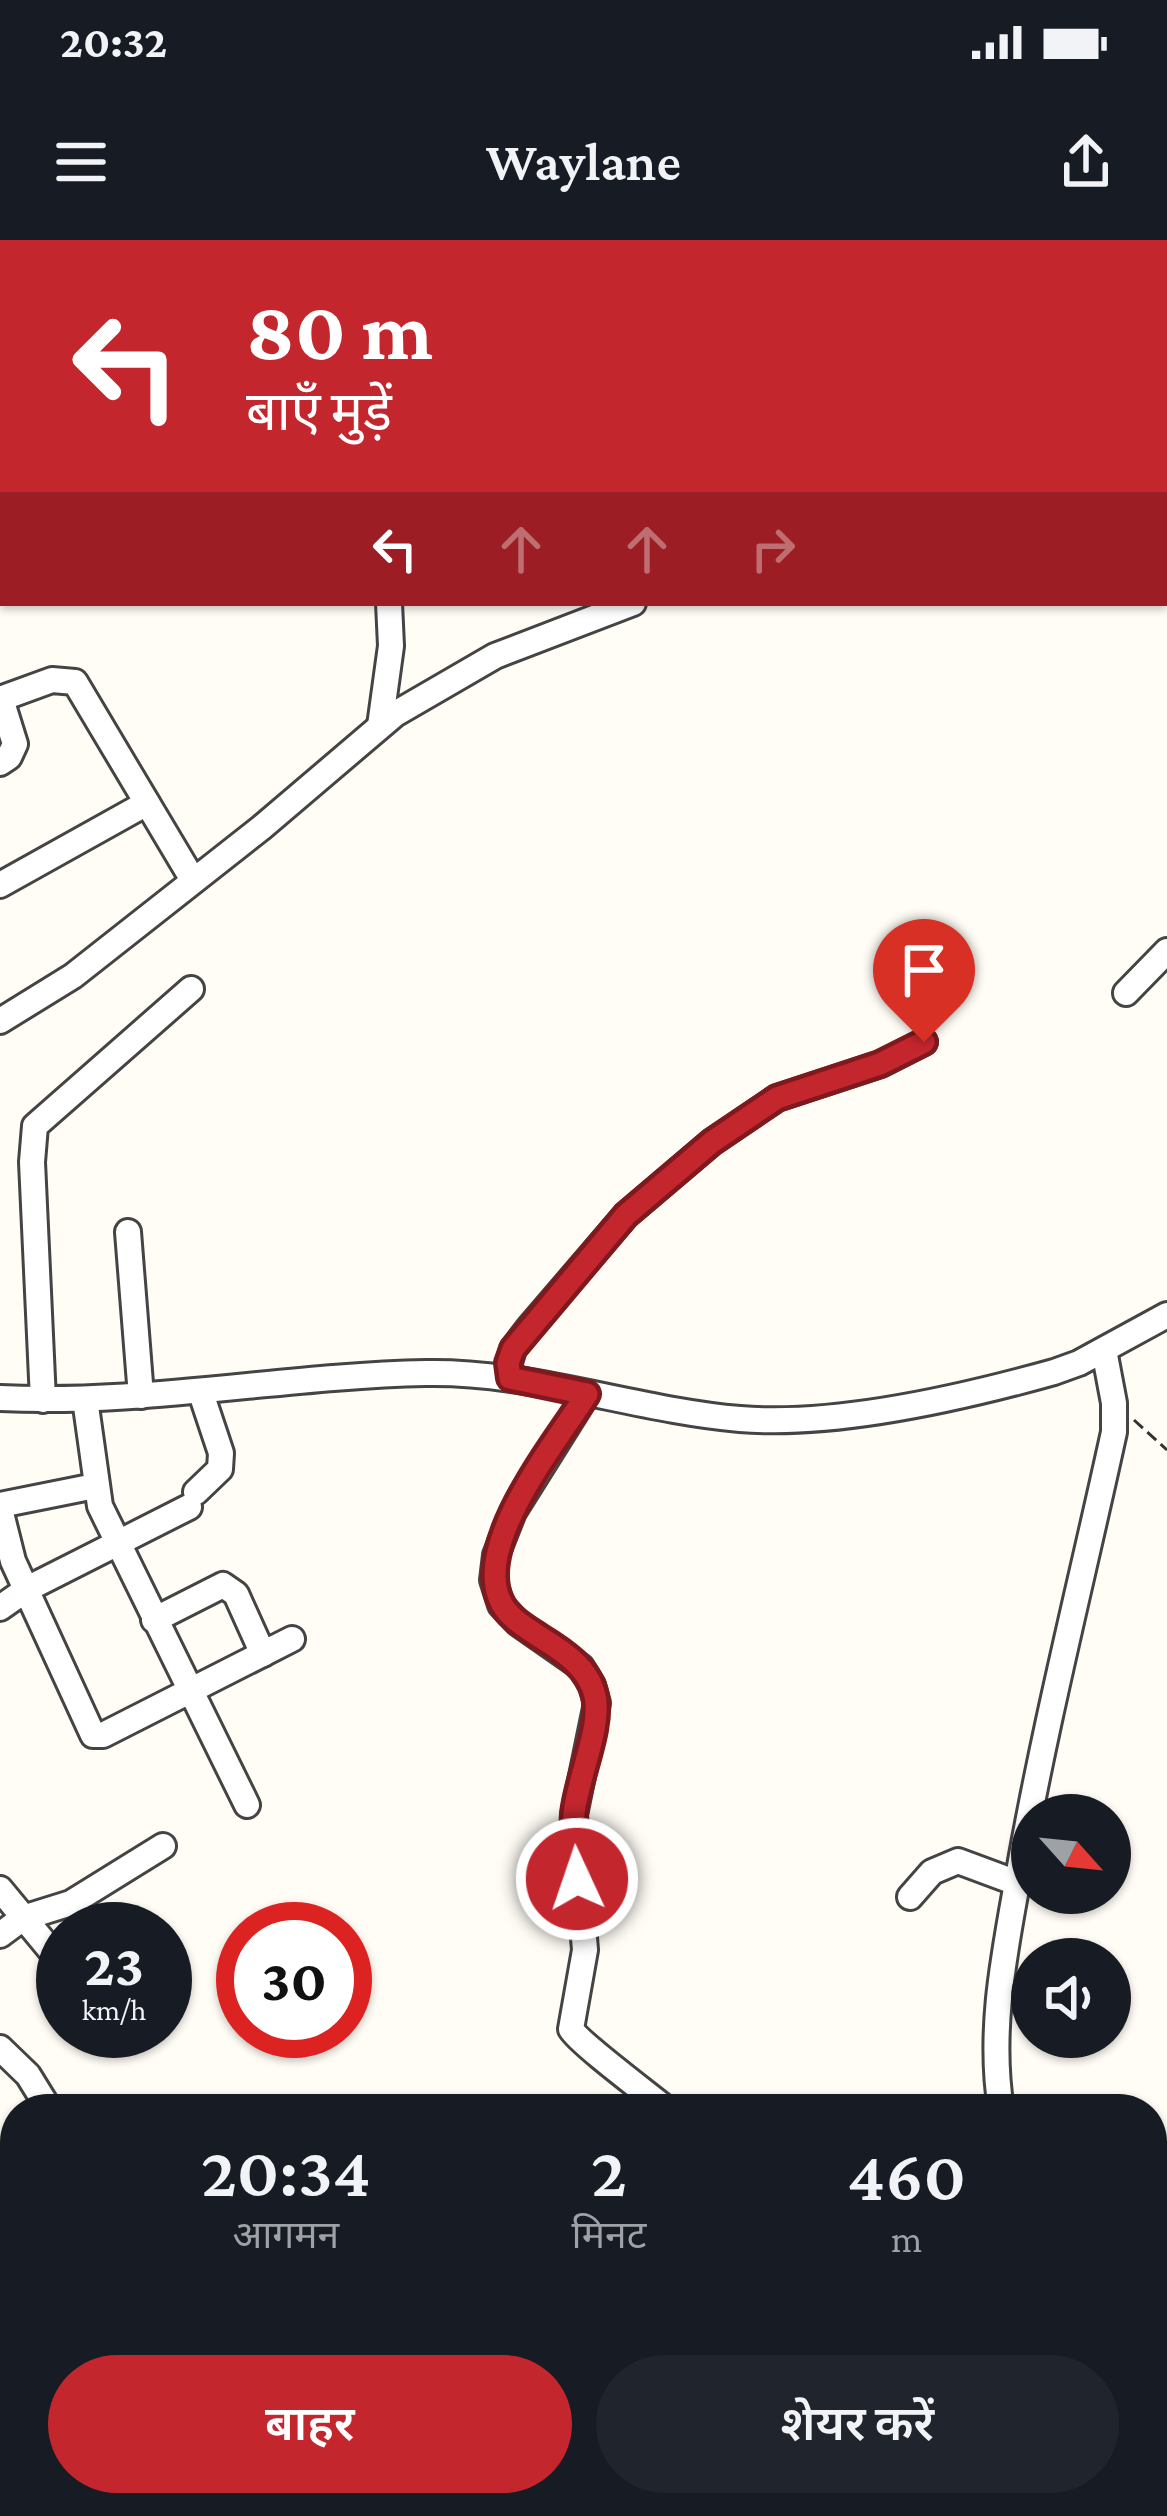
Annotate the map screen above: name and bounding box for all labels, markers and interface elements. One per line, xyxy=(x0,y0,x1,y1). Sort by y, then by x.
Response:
text: 20:32 xyxy=(60,17,167,67)
icon: menu xyxy=(48,129,114,195)
icon: share xyxy=(1053,129,1119,195)
text: Waylane xyxy=(486,132,681,192)
text: 80 m xyxy=(246,284,433,377)
icon: left xyxy=(48,288,204,444)
text: बाएँ मुड़ें xyxy=(246,382,392,442)
icon: left xyxy=(362,516,428,582)
icon: ahead xyxy=(488,516,554,582)
icon: ahead xyxy=(614,516,680,582)
icon: right xyxy=(740,516,806,582)
pin xyxy=(873,919,975,1042)
icon: arrive xyxy=(891,937,957,1003)
north arrow xyxy=(1011,1794,1131,1914)
map controls xyxy=(1011,1794,1131,2058)
position arrow xyxy=(514,1816,640,1942)
speed limit sign: 30 xyxy=(216,1902,372,2058)
text: 23 xyxy=(84,1931,144,1998)
button: sound xyxy=(1011,1938,1131,2058)
text: km/h xyxy=(82,1993,146,2026)
text: 20:34 xyxy=(201,2131,371,2211)
text: 2 xyxy=(591,2131,627,2211)
text: 460 xyxy=(847,2135,966,2215)
text: आगमन xyxy=(232,2213,339,2256)
text: मिनट xyxy=(572,2213,646,2256)
text: m xyxy=(891,2217,922,2260)
button: बाहर xyxy=(48,2355,572,2493)
button: शेयर करें xyxy=(596,2355,1119,2493)

